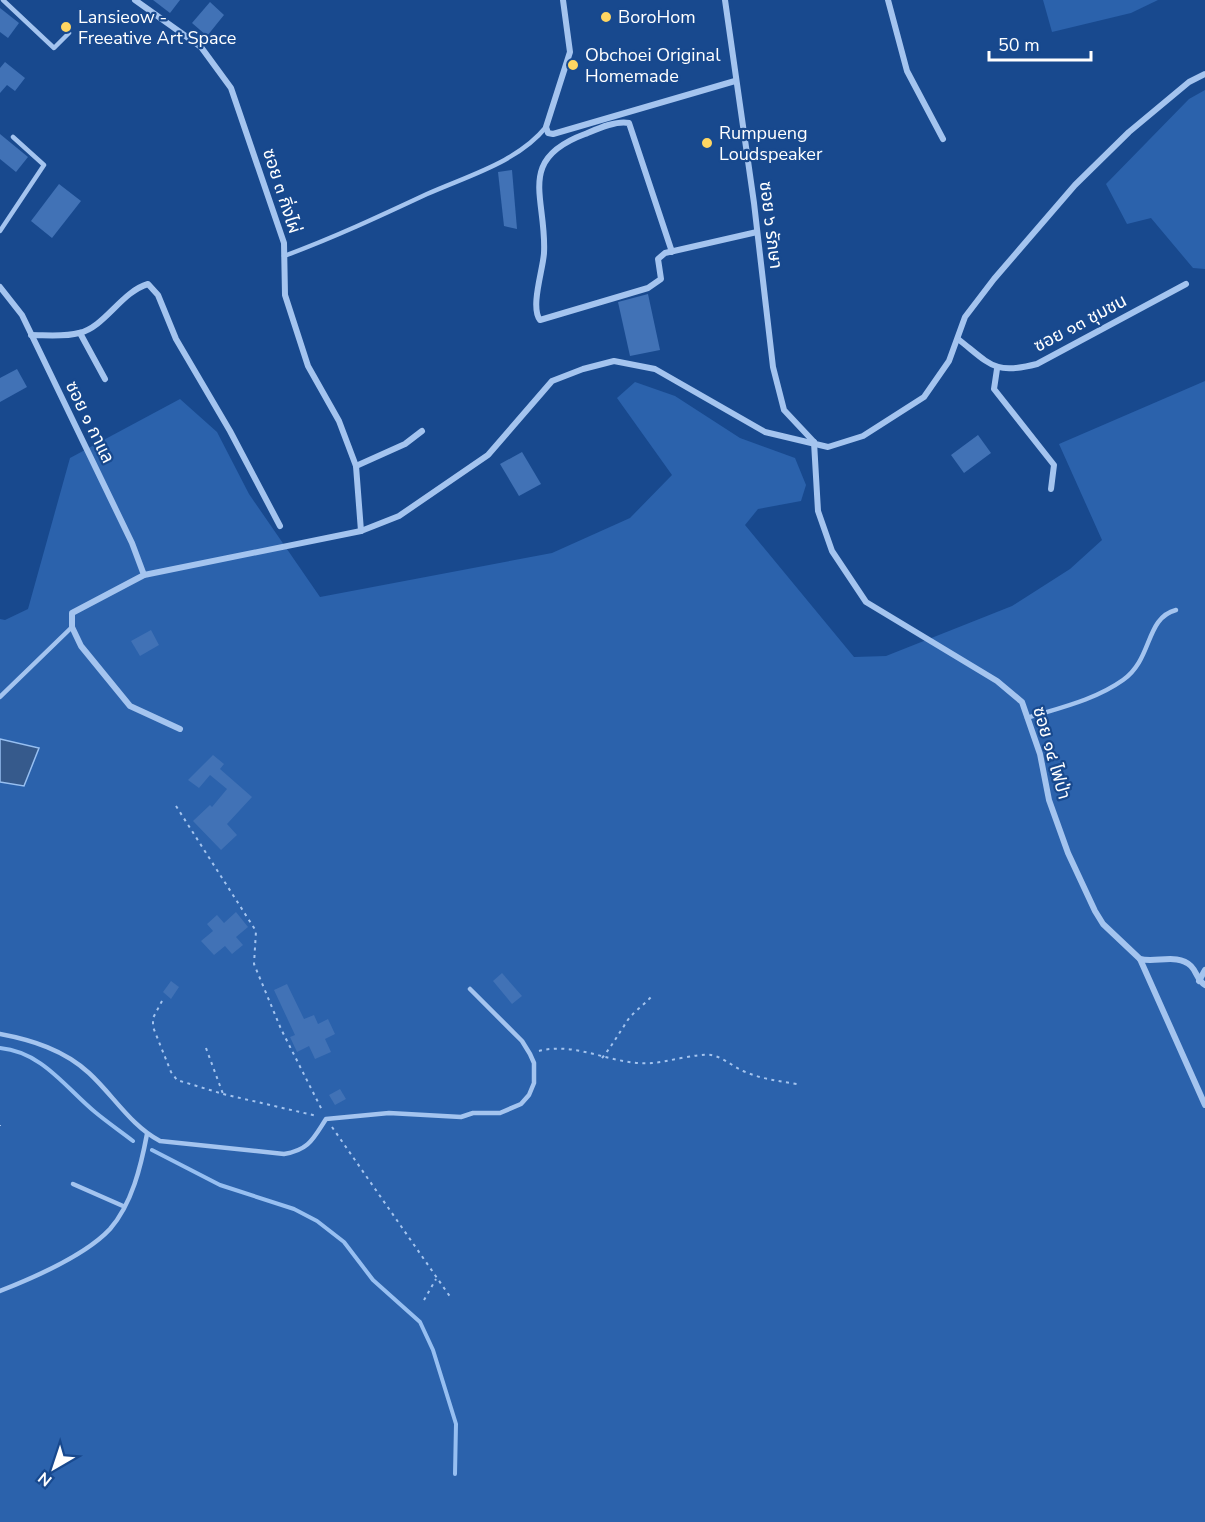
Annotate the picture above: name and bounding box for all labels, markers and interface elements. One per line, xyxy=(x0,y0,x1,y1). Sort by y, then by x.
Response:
place label: Lansieow - Freeative Art Space xyxy=(78,5,236,50)
place label: BoroHom xyxy=(618,5,696,29)
marker: BoroHom xyxy=(599,10,613,24)
marker: Lansieow - Freeative Art Space xyxy=(59,20,73,34)
scale bar xyxy=(989,24,1091,62)
text: 50 m xyxy=(998,33,1040,57)
place label: Obchoei Original Homemade xyxy=(585,43,721,88)
marker: Obchoei Original Homemade xyxy=(566,58,580,72)
place label: Rumpueng Loudspeaker xyxy=(719,121,823,166)
marker: Rumpueng Loudspeaker xyxy=(700,136,714,150)
street label: ซอย ๓ กิ่งไผ่ xyxy=(257,145,307,237)
street label: ซอย ๖ รักษา xyxy=(754,180,788,270)
street label: ซอย ๑๓ ชุมชน xyxy=(1029,288,1131,358)
street label: ซอย ๑ กาแล xyxy=(60,377,120,467)
street label: ซอย ๑๔ ไฟป่า xyxy=(1027,704,1077,802)
north arrow xyxy=(24,1438,84,1498)
text: N xyxy=(34,1467,57,1491)

